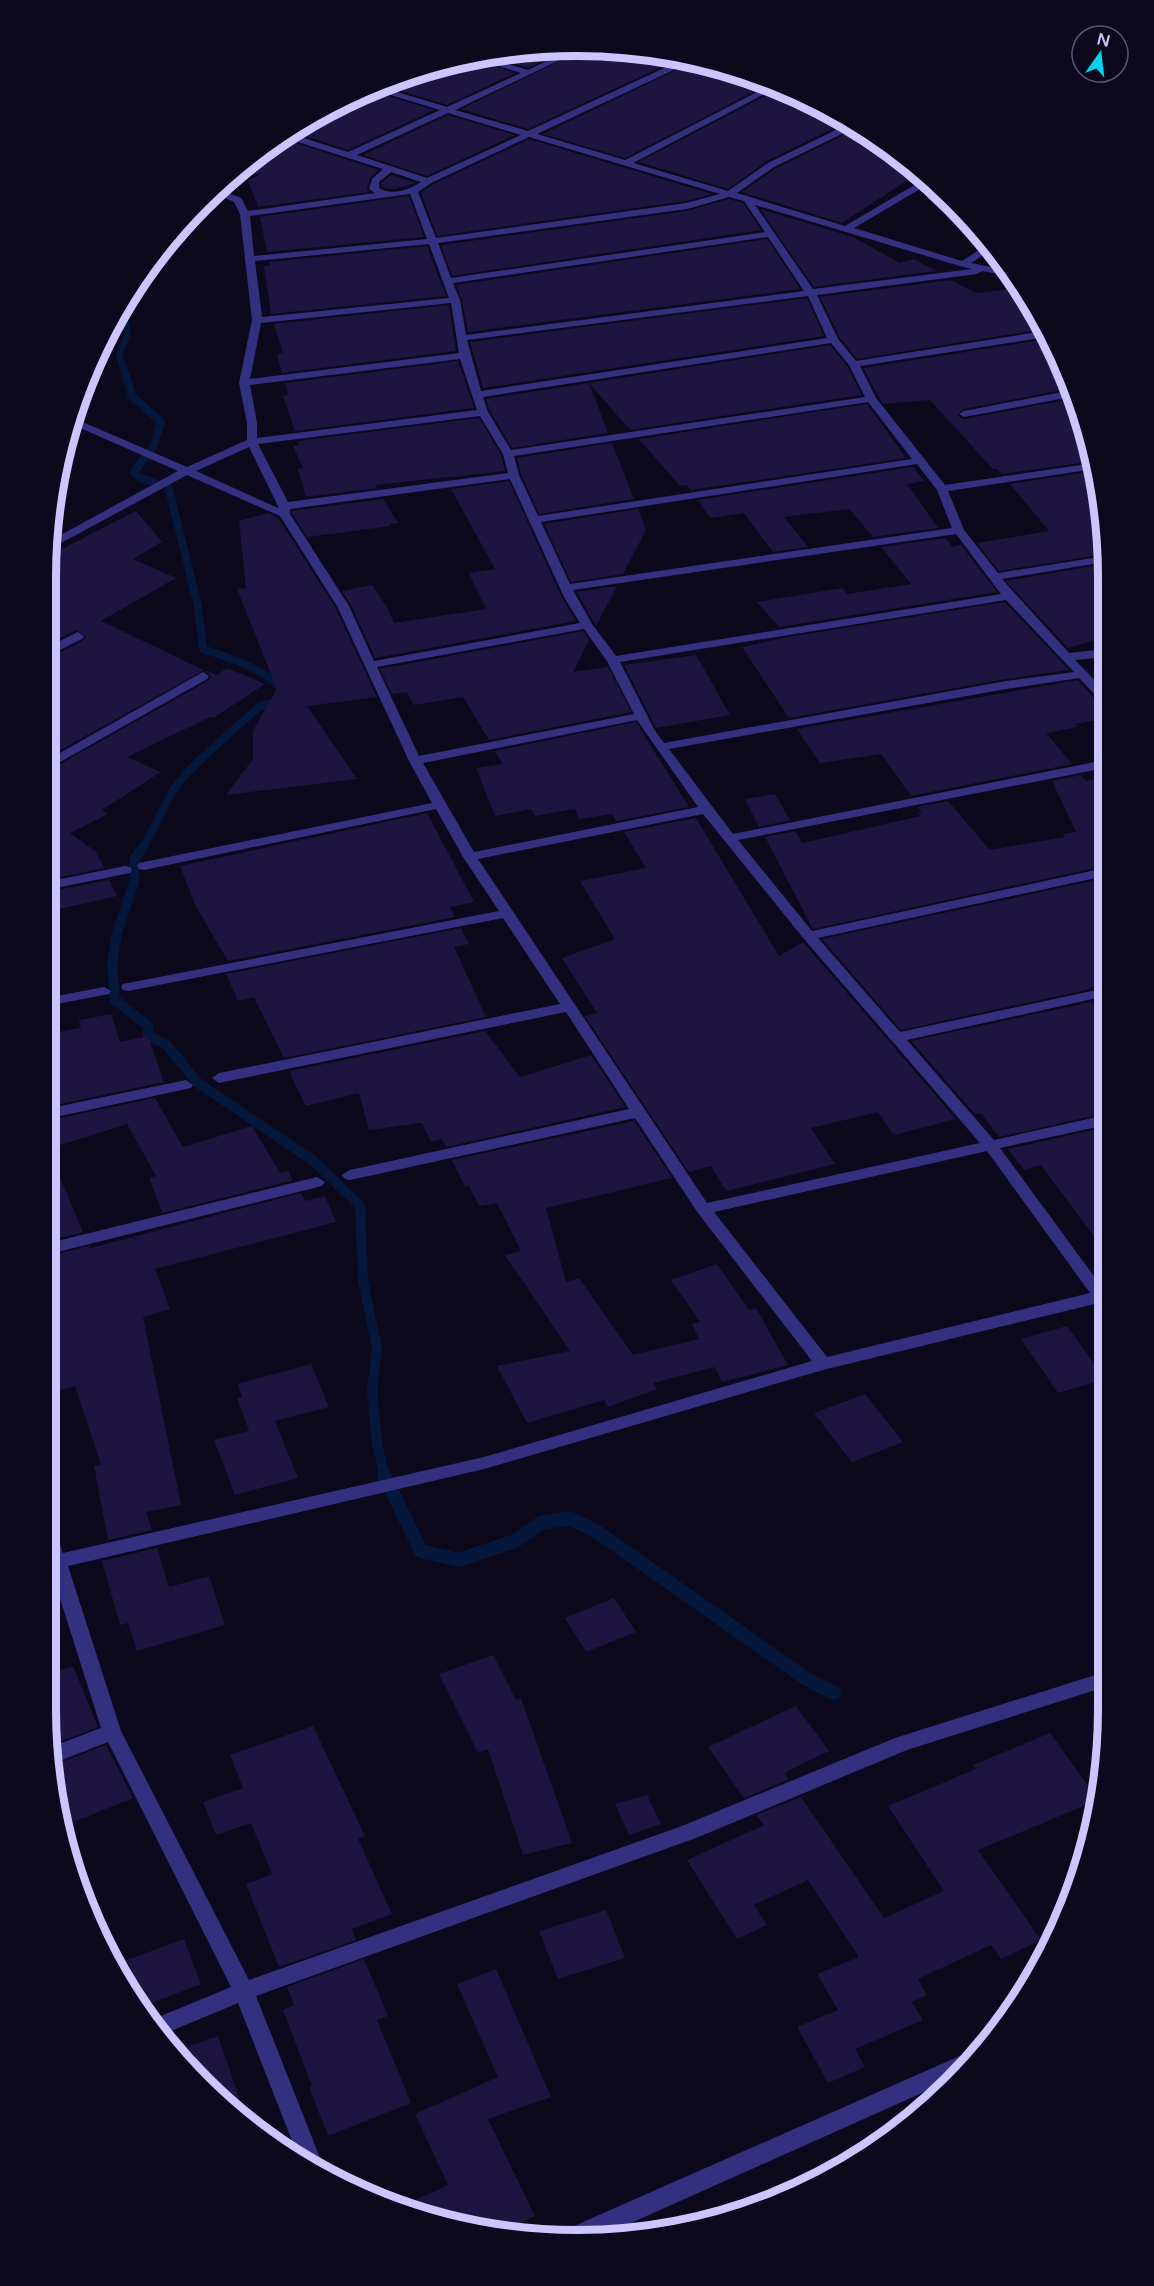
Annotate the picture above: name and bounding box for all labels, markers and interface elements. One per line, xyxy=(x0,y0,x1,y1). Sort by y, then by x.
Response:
north arrow xyxy=(1070,24,1130,84)
text: N xyxy=(1095,29,1112,52)

